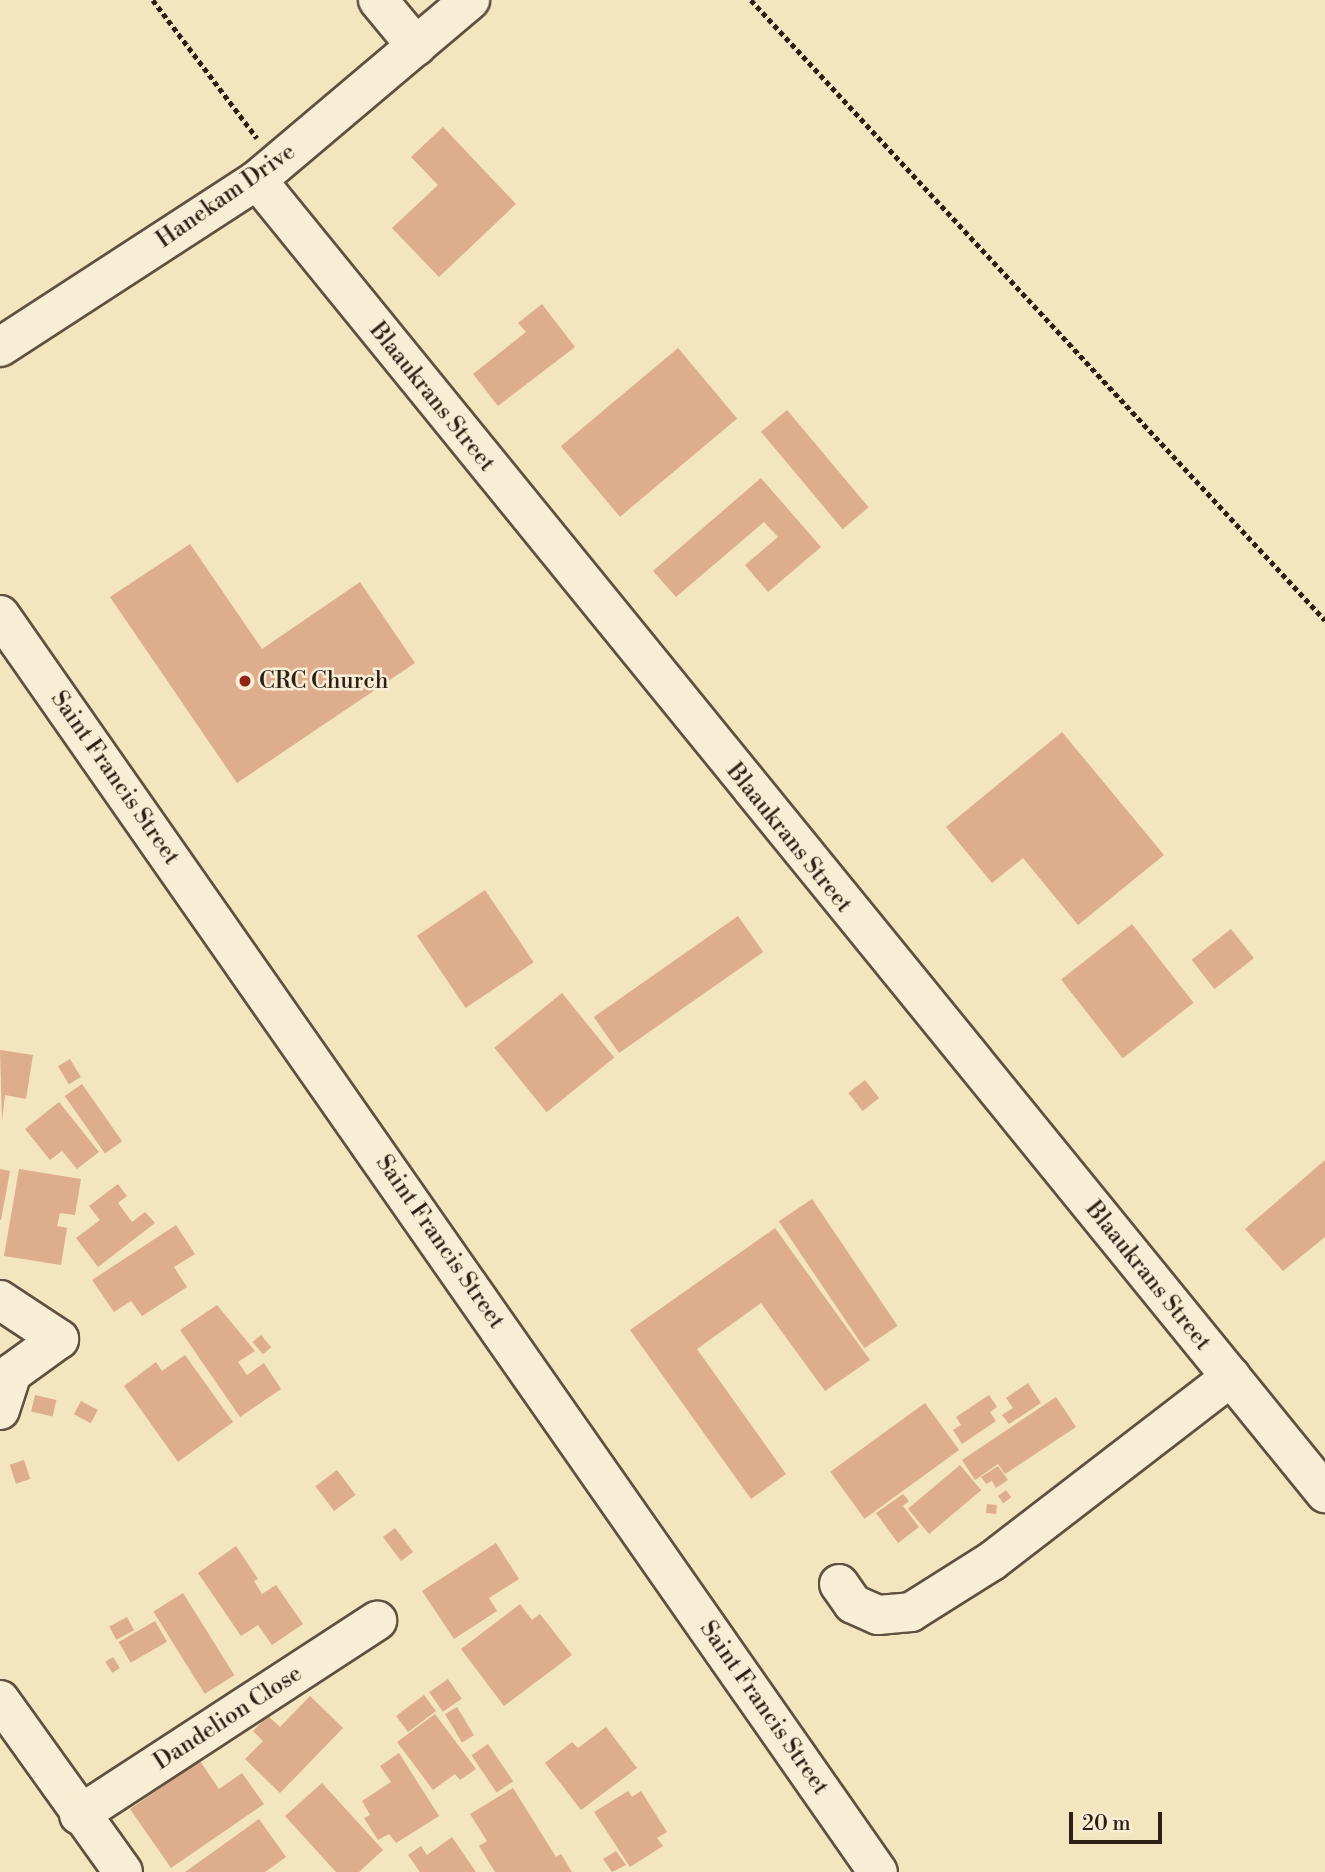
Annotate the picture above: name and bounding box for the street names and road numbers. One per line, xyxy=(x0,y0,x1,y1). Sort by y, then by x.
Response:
street label: Hanekam Drive xyxy=(151,138,301,254)
street label: Blaaukrans Street xyxy=(363,317,501,477)
street label: Saint Francis Street xyxy=(45,686,185,870)
street label: Blaaukrans Street xyxy=(720,758,858,918)
street label: Saint Francis Street xyxy=(370,1150,510,1334)
street label: Blaaukrans Street xyxy=(1079,1196,1217,1356)
street label: Saint Francis Street xyxy=(694,1616,834,1800)
street label: Dandelion Close xyxy=(149,1660,307,1776)

